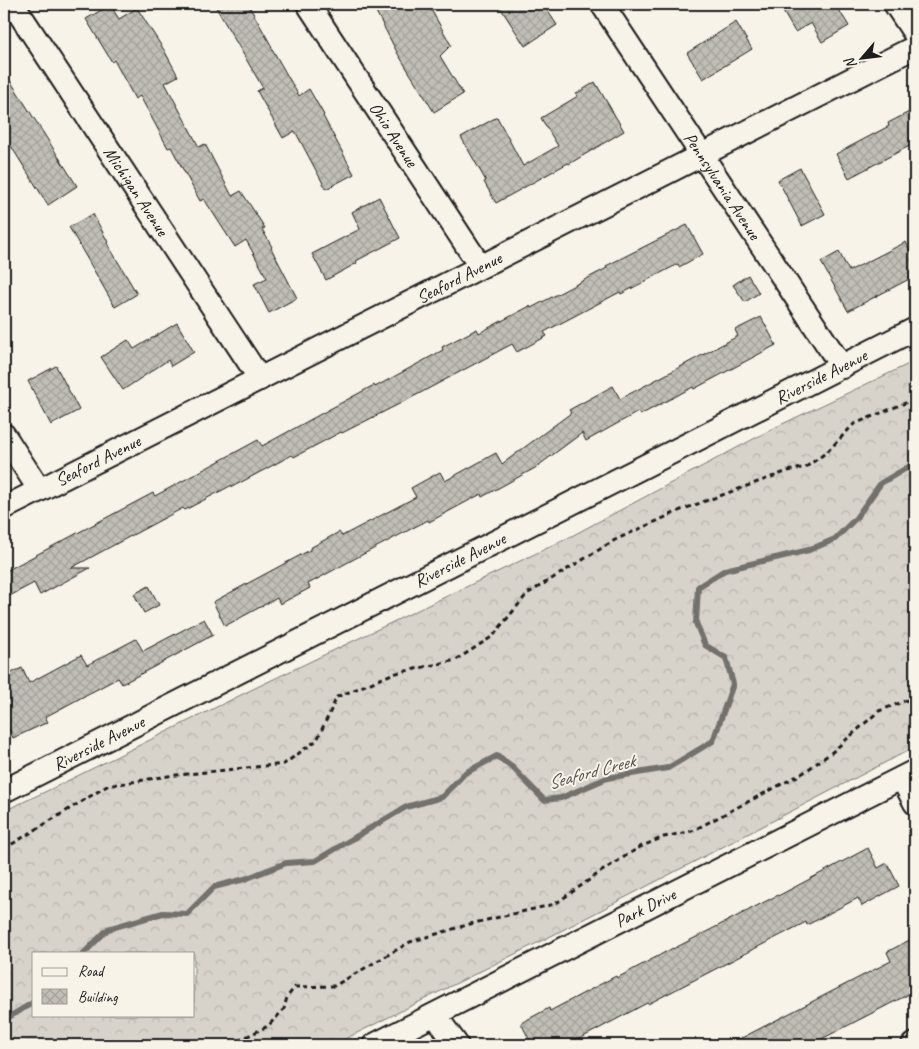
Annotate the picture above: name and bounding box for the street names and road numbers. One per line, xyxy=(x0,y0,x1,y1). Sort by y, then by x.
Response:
street label: Ohio Avenue xyxy=(364,98,423,172)
street label: Pennsylvania Avenue xyxy=(679,128,766,245)
street label: Michigan Avenue xyxy=(99,142,174,241)
street label: Seaford Avenue xyxy=(413,247,506,308)
street label: Riverside Avenue xyxy=(771,344,871,409)
street label: Seaford Avenue xyxy=(51,429,145,491)
street label: Riverside Avenue xyxy=(410,527,510,592)
street label: Riverside Avenue xyxy=(49,710,149,775)
street label: Park Drive xyxy=(611,883,680,932)

